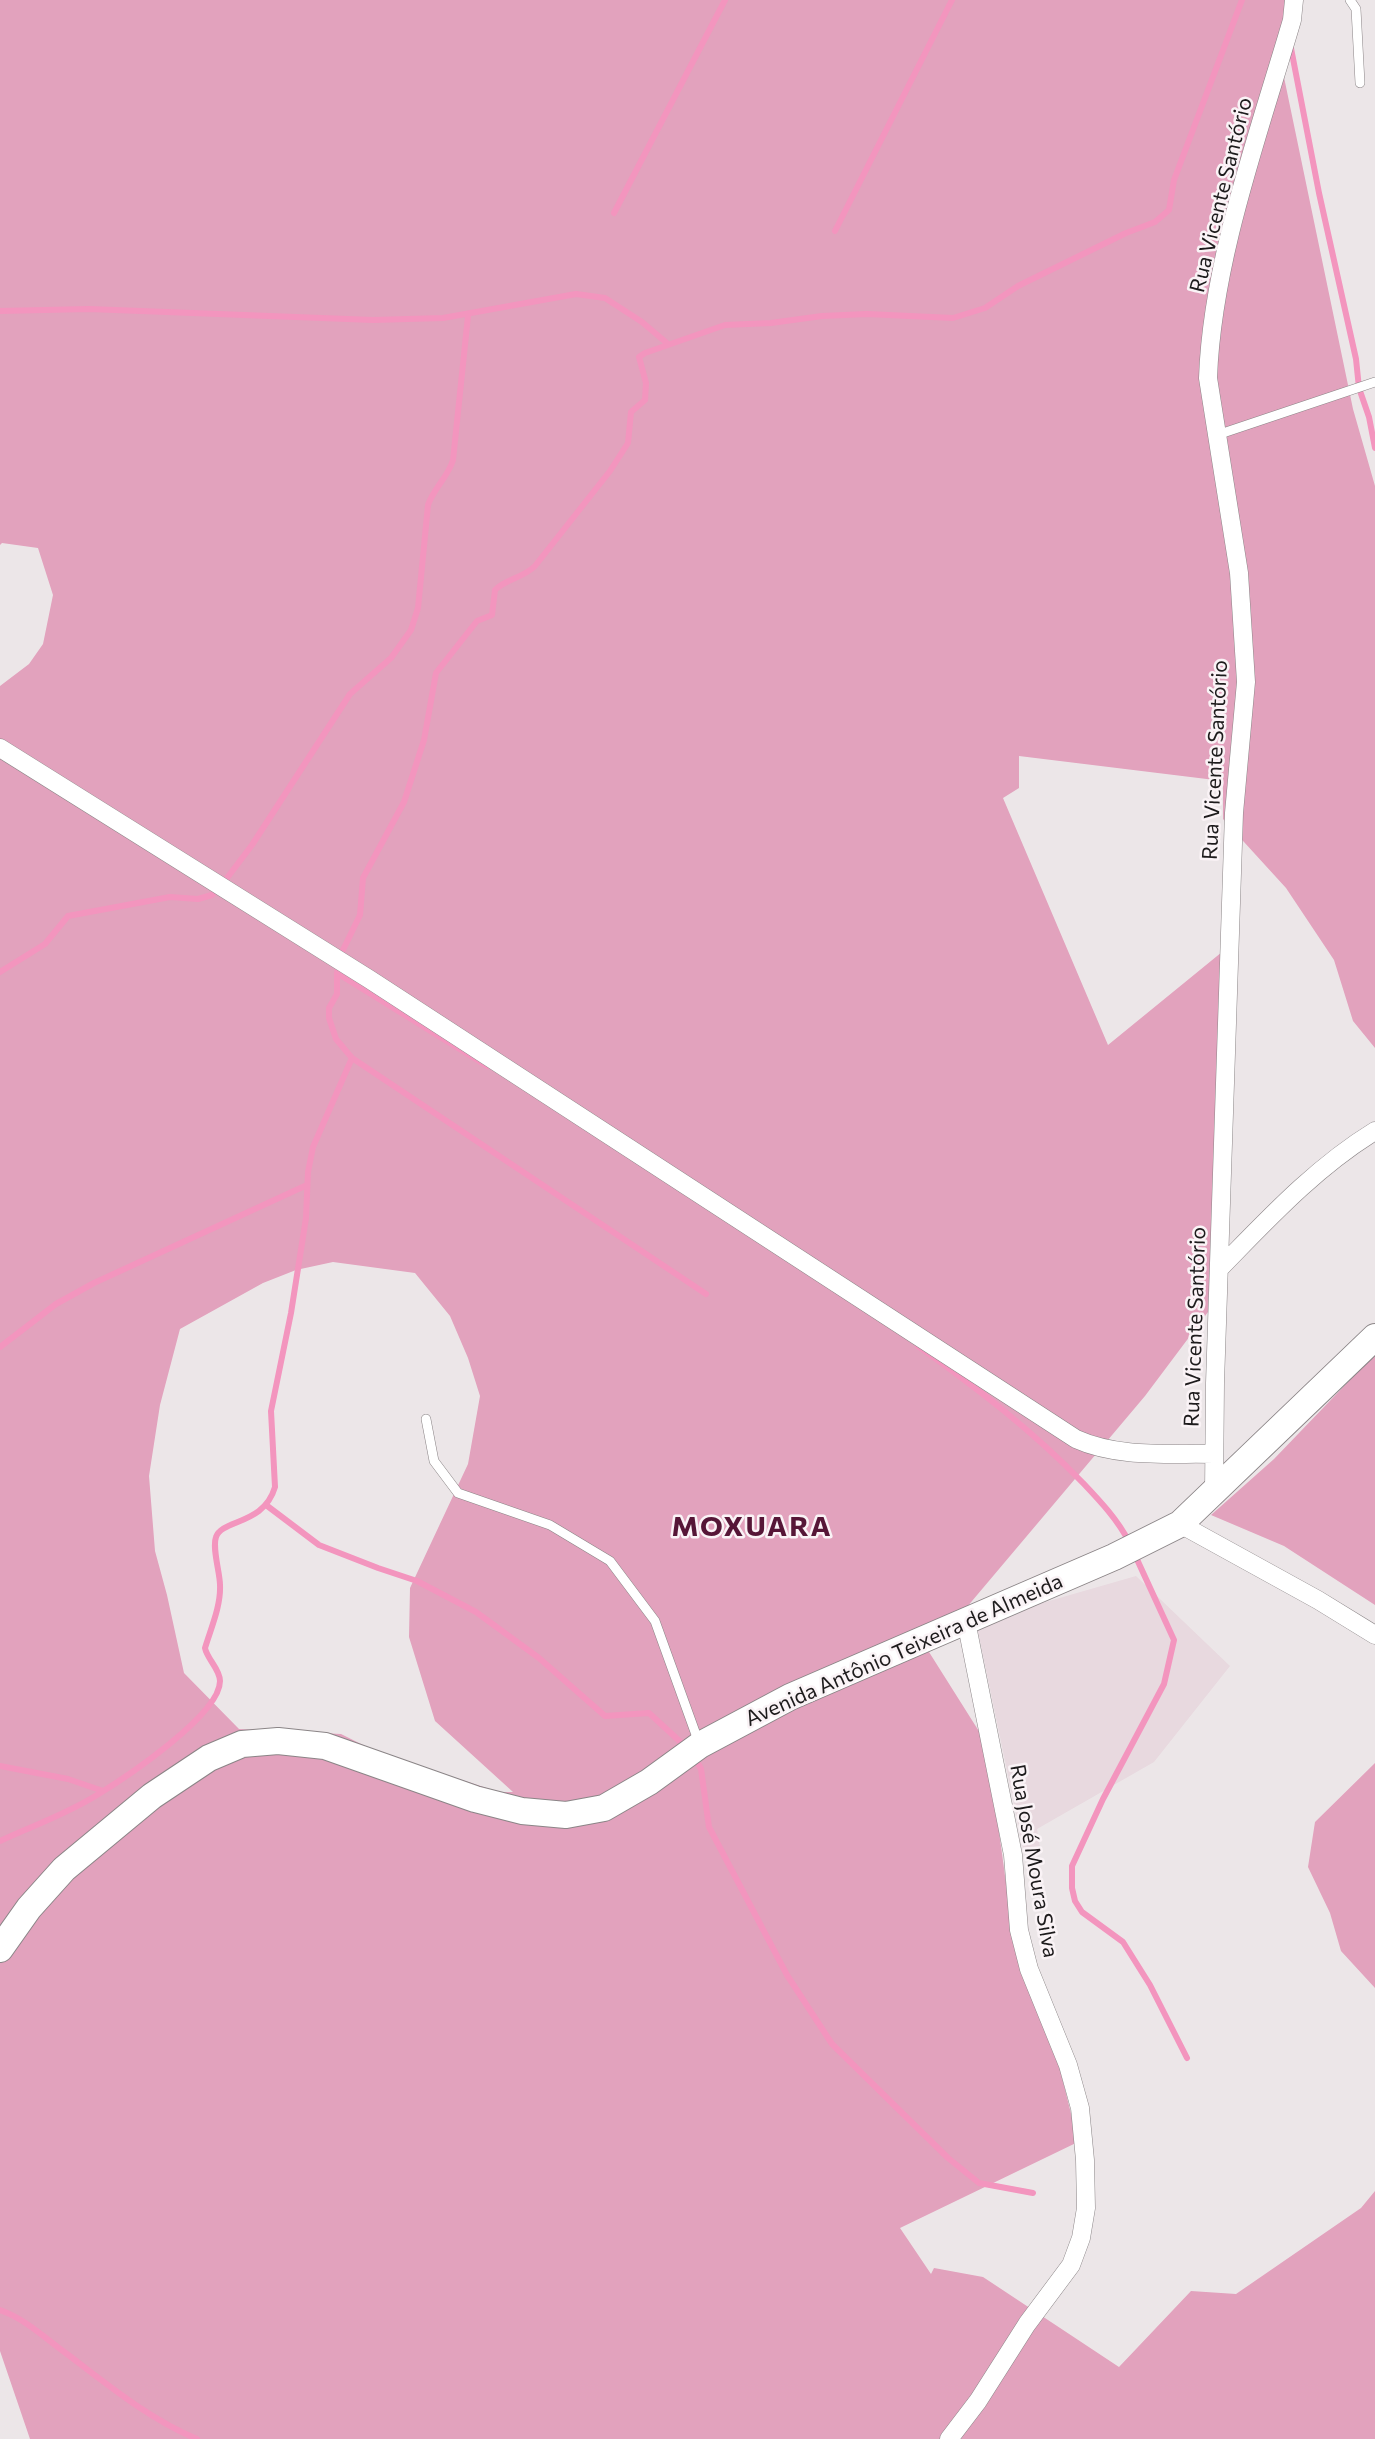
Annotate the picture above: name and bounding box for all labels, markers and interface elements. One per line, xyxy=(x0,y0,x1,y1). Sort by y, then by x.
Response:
street label: Rua Vicente Santório xyxy=(1185,95,1257,295)
street label: Rua Vicente Santório xyxy=(1197,659,1233,861)
street label: Rua Vicente Santório xyxy=(1179,1227,1211,1427)
district label: MOXUARA xyxy=(672,1510,832,1544)
street label: Avenida Antônio Teixeira de Almeida xyxy=(741,1568,1067,1732)
street label: Rua José Moura Silva xyxy=(1005,1762,1063,1960)

